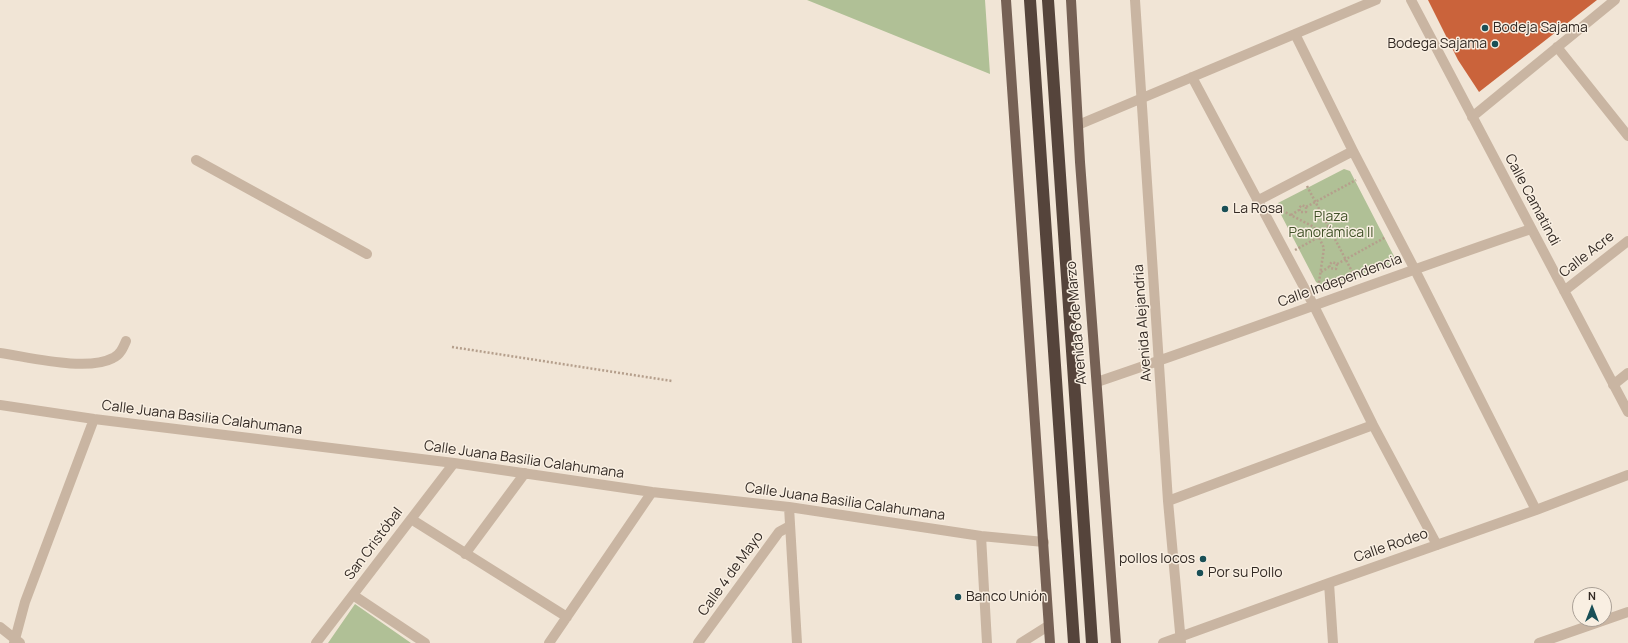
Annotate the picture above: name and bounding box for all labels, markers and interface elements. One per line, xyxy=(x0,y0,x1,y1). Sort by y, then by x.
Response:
place label: Bodeja Sajama xyxy=(1493,20,1588,36)
marker: Bodeja Sajama xyxy=(1480,23,1490,33)
place label: Bodega Sajama xyxy=(1387,36,1487,52)
marker: Bodega Sajama xyxy=(1490,39,1500,49)
street label: Calle Camatindi xyxy=(1501,151,1563,249)
place label: La Rosa xyxy=(1233,201,1283,217)
marker: La Rosa xyxy=(1220,204,1230,214)
park label: Plaza Panorámica II xyxy=(1289,209,1373,242)
street label: Calle Acre xyxy=(1556,228,1618,282)
street label: Calle Independencia xyxy=(1276,251,1404,311)
street label: Avenida 6 de Marzo xyxy=(1063,260,1091,386)
street label: Avenida Alejandria xyxy=(1131,264,1155,382)
street label: Calle Juana Basilia Calahumana xyxy=(101,397,303,439)
street label: Calle Juana Basilia Calahumana xyxy=(423,438,625,482)
street label: Calle Juana Basilia Calahumana xyxy=(744,480,946,524)
street label: San Cristóbal xyxy=(341,505,407,583)
street label: Calle Rodeo xyxy=(1352,525,1430,567)
street label: Calle 4 de Mayo xyxy=(695,529,767,619)
place label: pollos locos xyxy=(1119,551,1195,567)
marker: pollos locos xyxy=(1198,554,1208,564)
place label: Por su Pollo xyxy=(1208,565,1283,581)
marker: Por su Pollo xyxy=(1195,568,1205,578)
north arrow xyxy=(1572,587,1612,627)
text: N xyxy=(1588,588,1596,603)
place label: Banco Unión xyxy=(966,589,1047,605)
marker: Banco Unión xyxy=(953,592,963,602)

